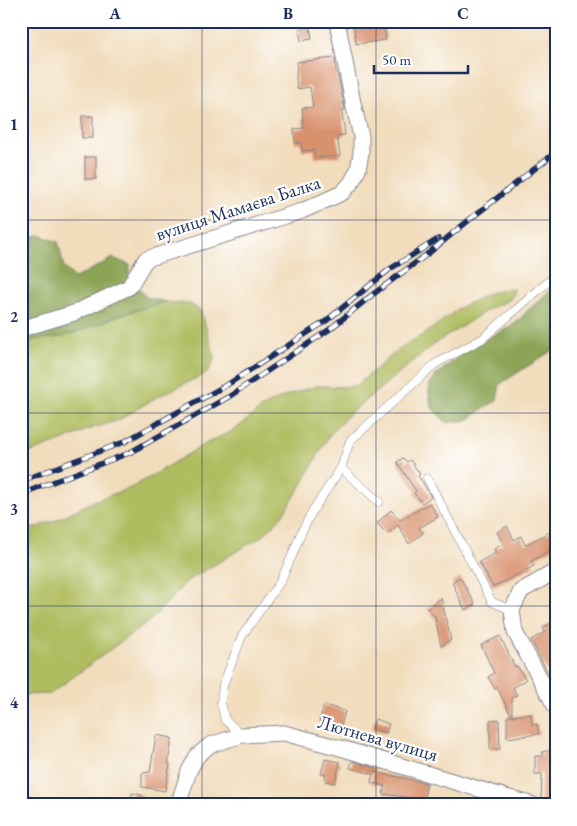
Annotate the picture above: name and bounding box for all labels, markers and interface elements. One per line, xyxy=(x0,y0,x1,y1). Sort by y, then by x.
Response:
text: A xyxy=(108,3,121,24)
text: B xyxy=(283,3,293,24)
text: C xyxy=(457,3,469,24)
scale bar xyxy=(374,42,468,74)
text: 50 m xyxy=(382,50,411,69)
text: 1 xyxy=(10,114,18,135)
street label: вулиця Мамаєва Балка xyxy=(152,169,324,246)
text: 2 xyxy=(10,306,19,327)
text: 3 xyxy=(10,499,18,520)
text: 4 xyxy=(10,692,19,713)
street label: Лютнева вулиця xyxy=(315,709,441,767)

